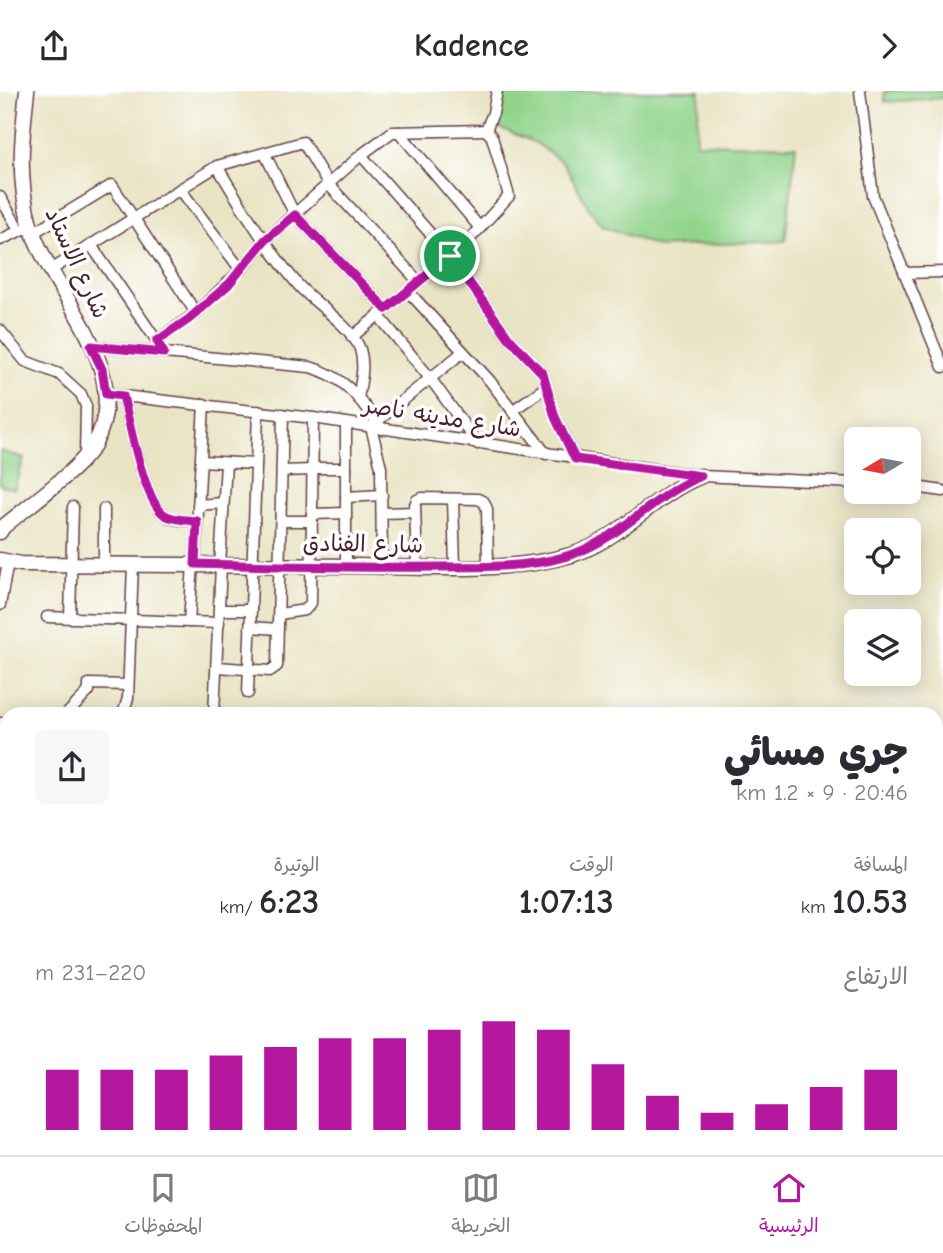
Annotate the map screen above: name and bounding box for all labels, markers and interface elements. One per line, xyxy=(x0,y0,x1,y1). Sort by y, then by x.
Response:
icon: share xyxy=(35,27,73,65)
text: Kadence xyxy=(414,27,529,64)
icon: forward xyxy=(870,27,908,65)
street label: شارع الاستاد xyxy=(38,203,114,324)
pin xyxy=(420,226,480,286)
icon: arrive xyxy=(431,237,469,275)
street label: شارع مدينه ناصر xyxy=(359,391,523,445)
north arrow xyxy=(844,427,920,504)
map controls xyxy=(844,427,921,686)
button: locate xyxy=(844,518,921,595)
street label: شارع الفنادق xyxy=(302,529,423,561)
button: layers xyxy=(844,609,921,686)
button: share xyxy=(35,730,109,804)
text: جري مسائي xyxy=(724,731,908,775)
text: 20:46 · 9 × 1.2 km xyxy=(736,779,908,806)
text: الوتيرة xyxy=(273,854,319,876)
text: الوقت xyxy=(569,854,614,876)
text: المسافة xyxy=(854,854,908,876)
text: 6:23 xyxy=(259,881,319,922)
text: 1:07:13 xyxy=(519,881,614,922)
text: 10.53 xyxy=(832,881,908,922)
text: /km xyxy=(220,896,259,918)
text: km xyxy=(801,896,832,918)
text: 220–231 m xyxy=(35,959,146,986)
text: الارتفاع xyxy=(844,963,908,990)
tab: المحفوظات xyxy=(124,1169,203,1242)
tab: الخريطة xyxy=(451,1169,510,1242)
tab: الرئيسية xyxy=(759,1169,819,1242)

